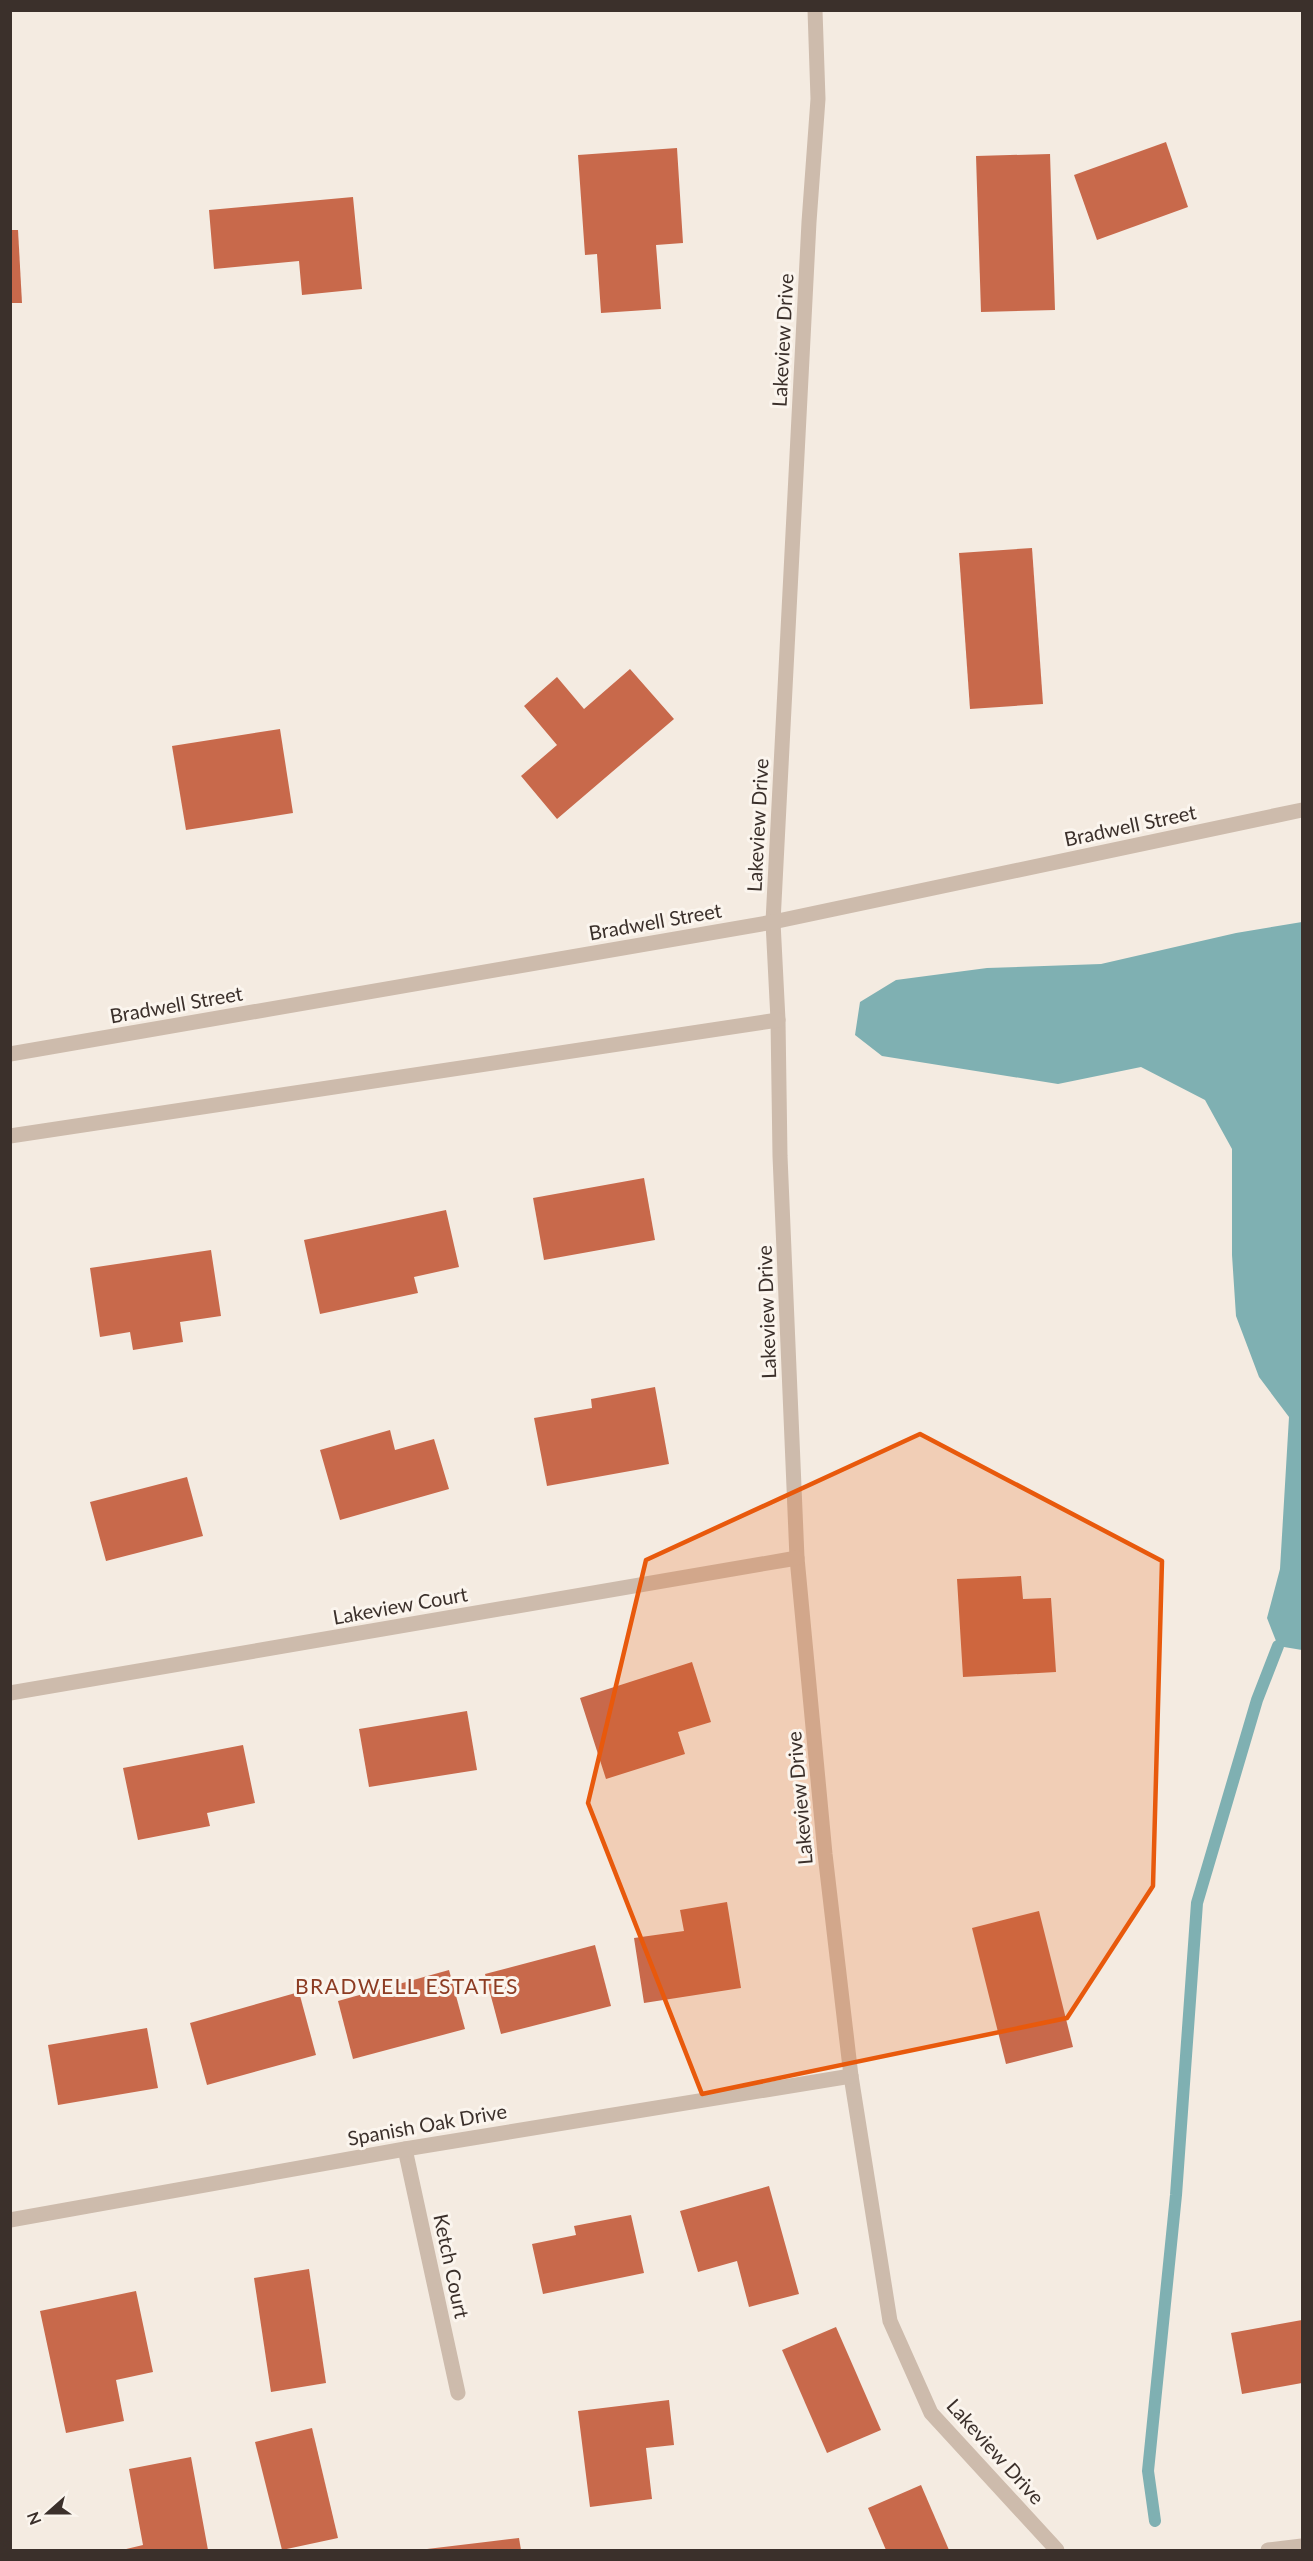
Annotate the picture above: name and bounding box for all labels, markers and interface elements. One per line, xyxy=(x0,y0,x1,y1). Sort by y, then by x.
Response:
street label: Lakeview Drive xyxy=(767,273,797,407)
street label: Lakeview Drive xyxy=(742,758,772,892)
street label: Bradwell Street xyxy=(1062,799,1198,851)
street label: Bradwell Street xyxy=(587,898,723,944)
street label: Bradwell Street xyxy=(108,981,244,1027)
street label: Lakeview Drive xyxy=(752,1245,780,1379)
street label: Lakeview Court xyxy=(331,1581,469,1629)
street label: Lakeview Drive xyxy=(781,1730,817,1866)
district label: BRADWELL ESTATES xyxy=(295,1973,519,1998)
street label: Spanish Oak Drive xyxy=(345,2098,509,2150)
street label: Ketch Court xyxy=(429,2212,475,2320)
street label: Lakeview Drive xyxy=(942,2393,1050,2509)
north arrow xyxy=(18,2483,78,2543)
text: N xyxy=(22,2509,45,2528)

